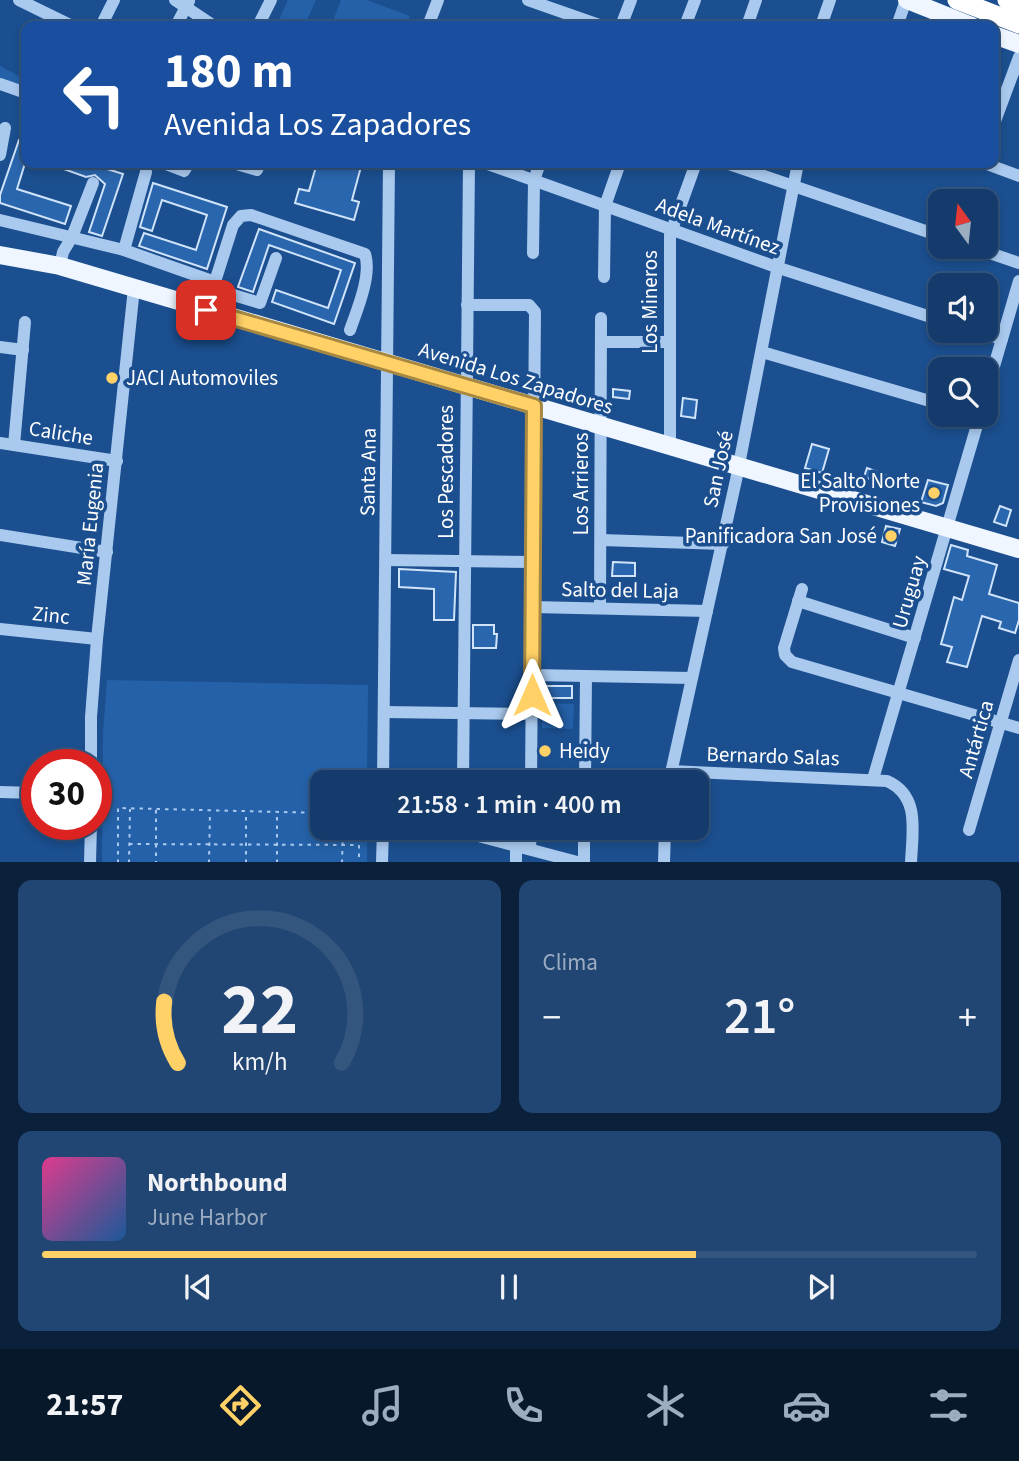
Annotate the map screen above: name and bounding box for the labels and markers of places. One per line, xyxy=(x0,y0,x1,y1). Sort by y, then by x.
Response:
pin xyxy=(176,280,236,340)
place label: JACI Automoviles xyxy=(126,363,278,393)
marker: JACI Automoviles xyxy=(104,370,120,386)
place label: El Salto Norte Provisiones xyxy=(800,466,920,520)
marker: El Salto Norte Provisiones xyxy=(926,485,942,501)
place label: Panificadora San José xyxy=(685,521,877,551)
marker: Panificadora San José xyxy=(883,528,899,544)
place label: Heidy xyxy=(559,736,610,766)
marker: Heidy xyxy=(537,743,553,759)

